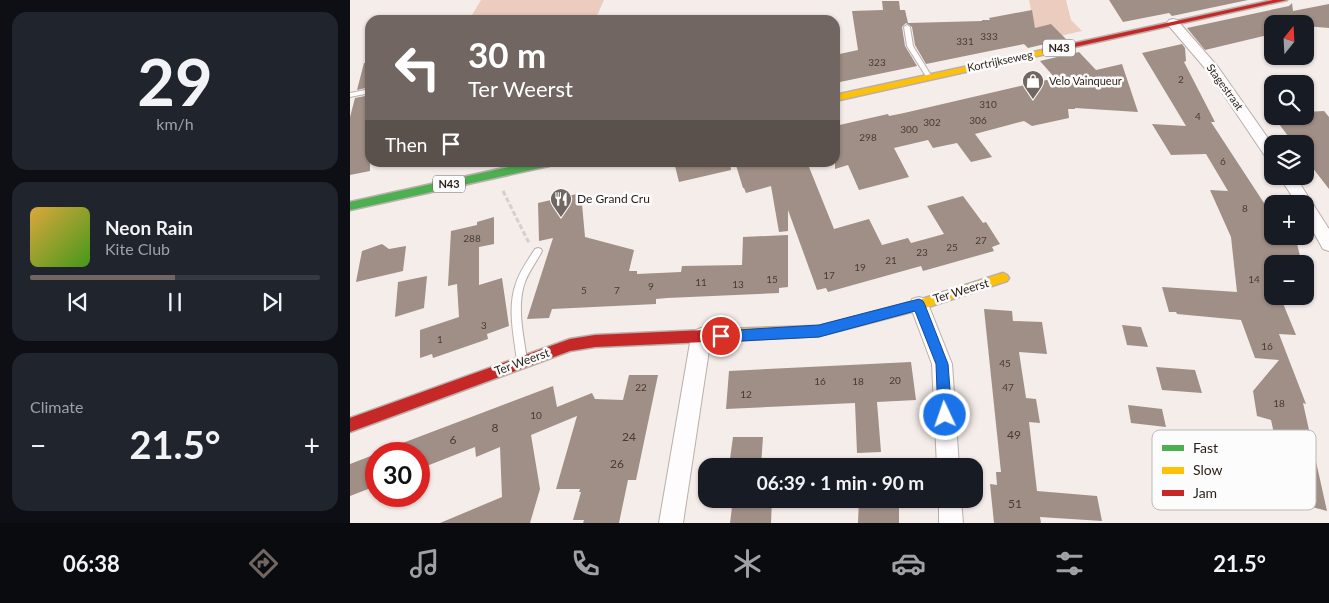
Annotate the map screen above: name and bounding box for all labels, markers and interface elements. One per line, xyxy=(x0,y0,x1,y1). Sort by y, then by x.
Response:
north arrow xyxy=(1264,15,1314,65)
map controls xyxy=(1264,15,1314,305)
house number: 333 xyxy=(980,30,998,42)
text: 30 m xyxy=(468,33,546,75)
icon: left xyxy=(385,35,450,100)
house number: 331 xyxy=(956,35,974,47)
road number: N43 xyxy=(1043,40,1075,56)
text: 29 xyxy=(137,42,213,120)
street label: Kortrijkseweg xyxy=(966,47,1034,74)
house number: 323 xyxy=(868,56,886,68)
street label: Stagestraat xyxy=(1204,61,1247,112)
shop icon: Velo Vainqueur xyxy=(1021,69,1045,100)
house number: 2 xyxy=(1178,73,1184,85)
place label: Velo Vainqueur xyxy=(1049,74,1122,87)
text: Ter Weerst xyxy=(468,75,573,102)
button: search xyxy=(1264,75,1314,125)
house number: 310 xyxy=(979,98,997,110)
house number: 4 xyxy=(1195,110,1201,122)
text: km/h xyxy=(156,114,194,133)
house number: 306 xyxy=(969,114,987,126)
house number: 302 xyxy=(923,116,941,128)
house number: 300 xyxy=(900,123,918,135)
icon: arrive xyxy=(437,130,465,158)
house number: 298 xyxy=(859,131,877,143)
text: Then xyxy=(385,133,427,156)
button: layers xyxy=(1264,135,1314,185)
house number: 6 xyxy=(1220,155,1226,167)
road number: N43 xyxy=(433,175,465,192)
restaurant icon: De Grand Cru xyxy=(549,187,573,218)
place label: De Grand Cru xyxy=(577,191,650,206)
button: + xyxy=(1264,195,1314,245)
house number: 8 xyxy=(1242,202,1248,214)
text: Neon Rain xyxy=(105,216,193,239)
house number: 288 xyxy=(463,232,481,244)
house number: 27 xyxy=(975,234,987,246)
text: Kite Club xyxy=(105,239,170,258)
house number: 25 xyxy=(946,241,958,253)
house number: 23 xyxy=(916,246,928,258)
house number: 21 xyxy=(885,254,897,266)
button: − xyxy=(1264,255,1314,305)
house number: 19 xyxy=(854,261,866,273)
house number: 17 xyxy=(823,269,835,281)
house number: 15 xyxy=(766,273,778,285)
house number: 14 xyxy=(1248,273,1260,285)
street label: Ter Weerst xyxy=(931,275,991,306)
house number: 11 xyxy=(695,276,707,288)
house number: 13 xyxy=(732,278,744,290)
house number: 9 xyxy=(648,280,654,292)
house number: 5 xyxy=(581,284,587,296)
house number: 7 xyxy=(614,284,620,296)
icon: previous xyxy=(64,288,92,316)
icon: pause xyxy=(161,288,189,316)
icon: next xyxy=(258,288,286,316)
pin xyxy=(700,315,742,357)
house number: 3 xyxy=(481,319,487,331)
icon: arrive xyxy=(707,322,735,350)
house number: 1 xyxy=(437,333,443,345)
house number: 16 xyxy=(1261,340,1273,352)
street label: Ter Weerst xyxy=(492,344,552,378)
house number: 45 xyxy=(999,357,1011,369)
house number: 20 xyxy=(889,374,901,386)
house number: 16 xyxy=(814,375,826,387)
house number: 18 xyxy=(852,375,864,387)
house number: 22 xyxy=(635,381,647,393)
house number: 47 xyxy=(1002,381,1014,393)
house number: 12 xyxy=(740,388,752,400)
position arrow xyxy=(918,388,970,440)
text: Climate xyxy=(30,397,83,416)
house number: 18 xyxy=(1273,397,1285,409)
house number: 10 xyxy=(530,409,542,421)
house number: 8 xyxy=(492,420,499,435)
text: 21.5° xyxy=(130,421,220,467)
house number: 49 xyxy=(1007,427,1021,442)
text: − xyxy=(30,428,46,462)
text: + xyxy=(304,428,320,462)
house number: 24 xyxy=(622,429,636,444)
legend xyxy=(1152,430,1316,510)
house number: 6 xyxy=(450,432,457,447)
text: Fast xyxy=(1193,439,1218,456)
speed limit sign: 30 xyxy=(365,442,430,507)
house number: 26 xyxy=(610,456,624,471)
text: Slow xyxy=(1193,461,1223,478)
text: 06:39 · 1 min · 90 m xyxy=(757,471,924,494)
text: Jam xyxy=(1193,484,1217,501)
house number: 51 xyxy=(1008,496,1022,511)
icon: directions xyxy=(246,546,281,581)
icon: music xyxy=(407,546,442,581)
icon: phone xyxy=(568,546,603,581)
icon: climate xyxy=(730,546,765,581)
icon: car xyxy=(891,546,926,581)
icon: filters xyxy=(1052,546,1087,581)
text: 06:38 xyxy=(63,550,120,577)
text: 21.5° xyxy=(1213,550,1266,577)

